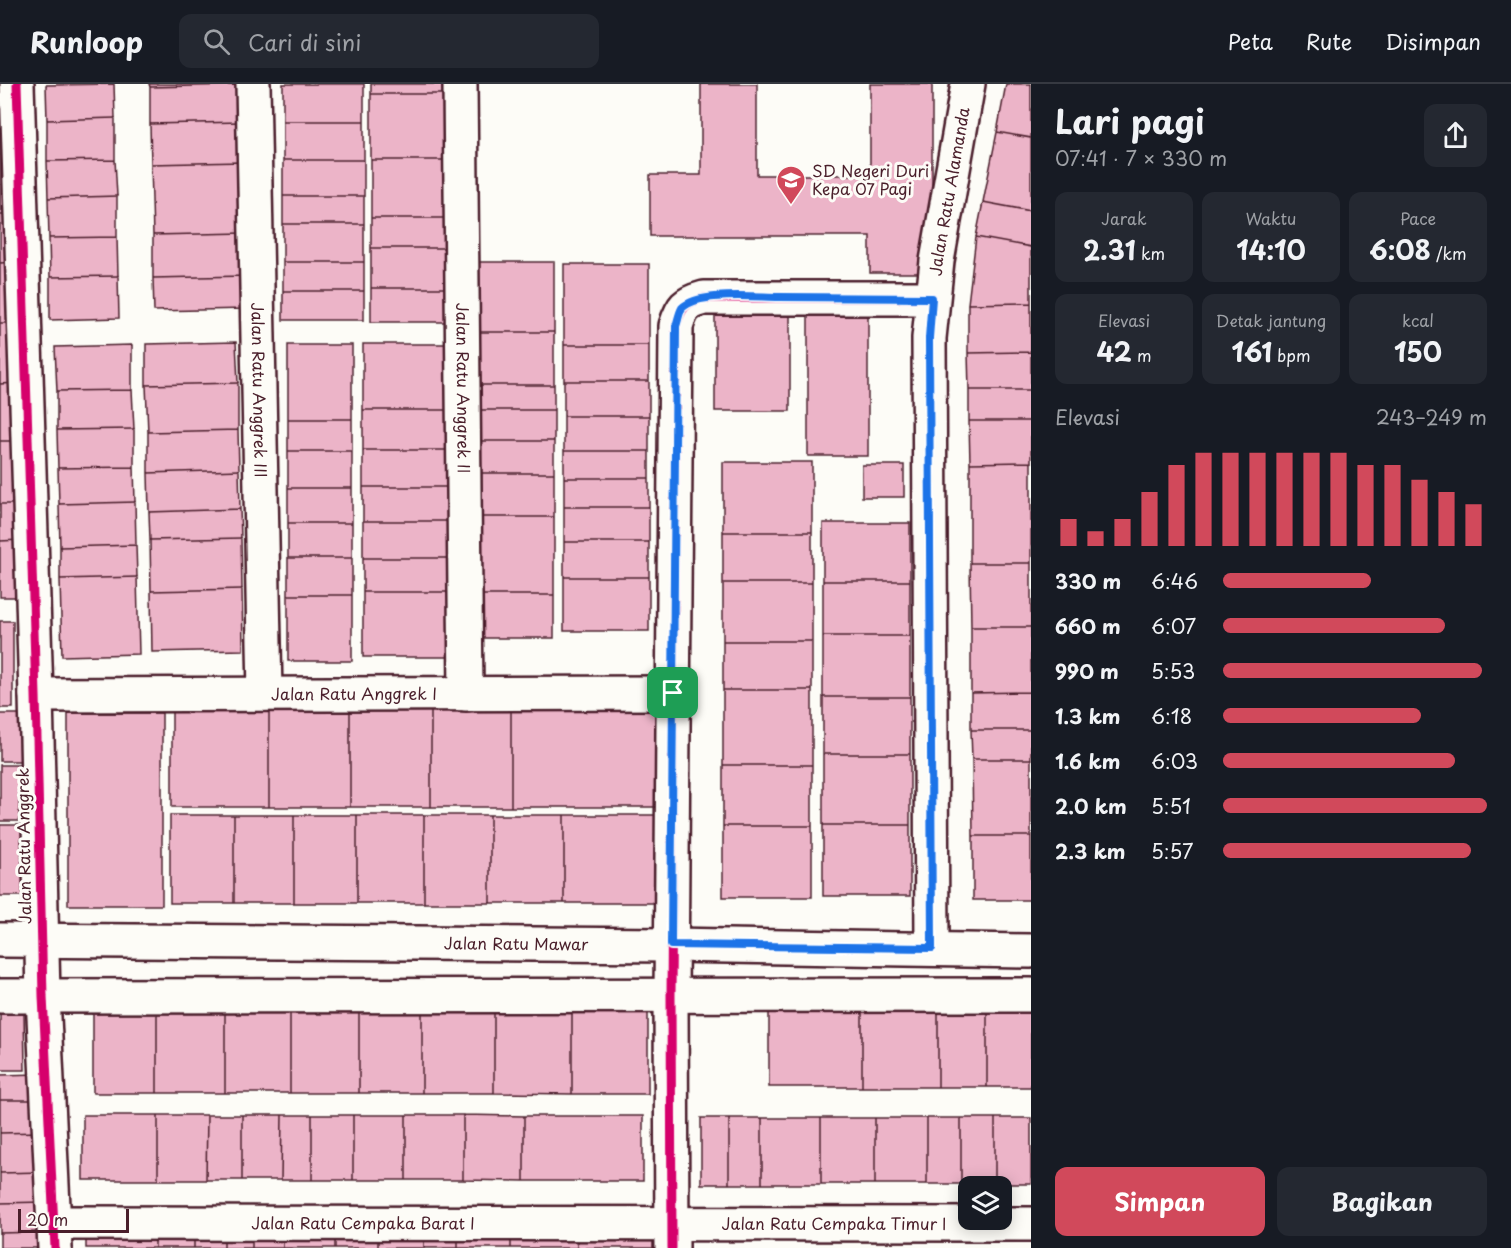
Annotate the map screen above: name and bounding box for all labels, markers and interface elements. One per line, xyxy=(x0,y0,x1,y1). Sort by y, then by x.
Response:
search box xyxy=(179,14,599,68)
text: Runloop xyxy=(30,20,143,63)
icon: search xyxy=(200,25,233,58)
text: Cari di sini xyxy=(248,25,361,58)
text: Peta xyxy=(1228,25,1273,57)
text: Rute xyxy=(1306,25,1352,57)
text: Disimpan xyxy=(1385,25,1481,57)
text: Lari pagi xyxy=(1055,95,1205,145)
button: share xyxy=(1424,104,1487,167)
street label: Jalan Ratu Alamanda xyxy=(923,105,975,277)
text: 07:41 · 7 × 330 m xyxy=(1055,143,1227,173)
place label: SD Negeri Duri Kepa 07 Pagi xyxy=(812,158,929,200)
school or university icon: SD Negeri Duri Kepa 07 Pagi xyxy=(775,164,807,206)
text: Jarak xyxy=(1101,206,1147,230)
text: Waktu xyxy=(1246,206,1296,230)
text: Pace xyxy=(1400,206,1436,230)
text: 2.31 xyxy=(1083,230,1136,269)
text: 14:10 xyxy=(1236,230,1306,269)
text: 6:08 xyxy=(1369,230,1431,269)
text: km xyxy=(1136,241,1165,265)
text: /km xyxy=(1431,241,1467,265)
street label: Jalan Ratu Anggrek III xyxy=(246,302,274,478)
street label: Jalan Ratu Anggrek II xyxy=(451,303,477,473)
text: Elevasi xyxy=(1098,308,1150,332)
text: Detak jantung xyxy=(1216,308,1326,332)
text: kcal xyxy=(1402,308,1434,332)
text: 42 xyxy=(1096,332,1132,371)
text: 161 xyxy=(1232,332,1272,371)
text: 150 xyxy=(1394,332,1442,371)
text: m xyxy=(1132,343,1152,367)
text: bpm xyxy=(1272,343,1310,367)
text: Elevasi xyxy=(1055,402,1120,432)
text: 243–249 m xyxy=(1376,402,1487,432)
text: 330 m xyxy=(1055,566,1121,596)
text: 6:46 xyxy=(1151,566,1198,596)
text: 660 m xyxy=(1055,611,1121,641)
text: 6:07 xyxy=(1151,611,1196,641)
text: 990 m xyxy=(1055,656,1119,686)
text: 5:53 xyxy=(1151,656,1195,686)
pin xyxy=(647,667,698,718)
icon: arrive xyxy=(656,676,689,709)
street label: Jalan Ratu Anggrek I xyxy=(271,681,437,705)
text: 1.3 km xyxy=(1055,701,1121,731)
text: 6:18 xyxy=(1151,701,1192,731)
text: 1.6 km xyxy=(1055,746,1120,776)
text: 6:03 xyxy=(1151,746,1198,776)
street label: Jalan Ratu Anggrek xyxy=(10,767,36,924)
text: 2.0 km xyxy=(1055,791,1127,821)
text: 5:51 xyxy=(1151,791,1191,821)
text: 2.3 km xyxy=(1055,836,1125,866)
text: 5:57 xyxy=(1151,836,1194,866)
street label: Jalan Ratu Mawar xyxy=(444,930,589,955)
button: Simpan xyxy=(1055,1167,1265,1236)
button: Bagikan xyxy=(1277,1167,1487,1236)
map controls xyxy=(958,1176,1012,1230)
button: layers xyxy=(958,1176,1012,1230)
scale bar xyxy=(18,1206,129,1234)
text: 20 m xyxy=(27,1207,68,1231)
street label: Jalan Ratu Cempaka Barat I xyxy=(251,1210,475,1234)
street label: Jalan Ratu Cempaka Timur I xyxy=(721,1211,947,1235)

